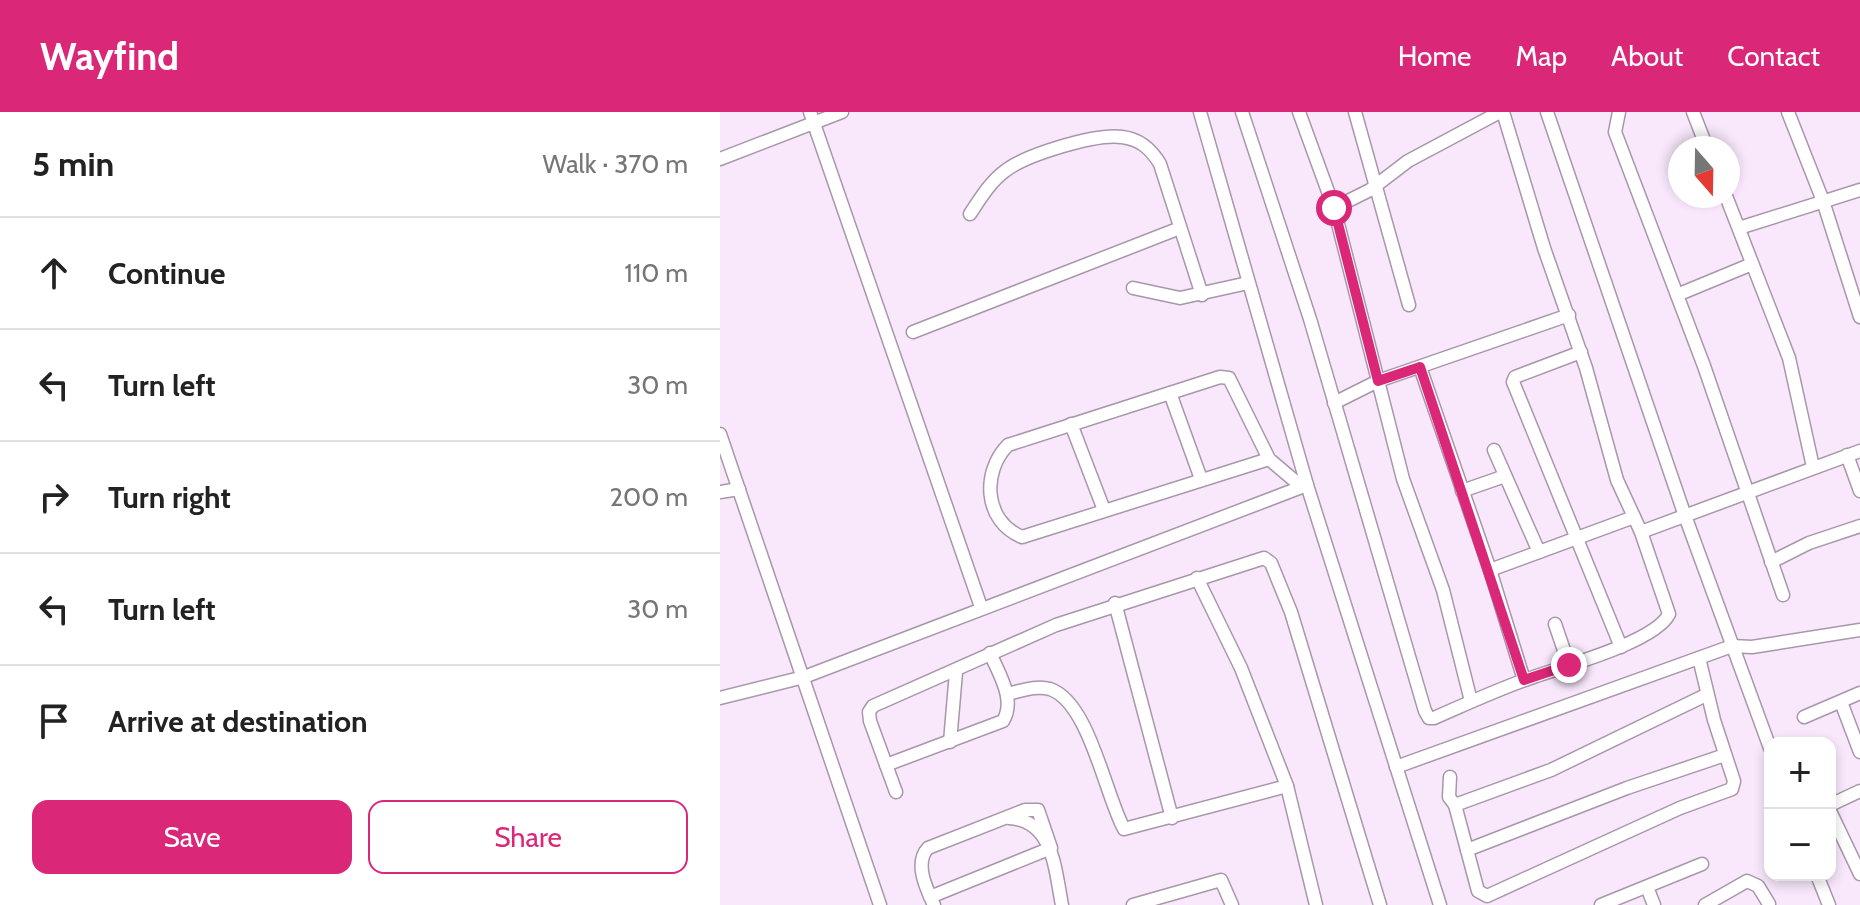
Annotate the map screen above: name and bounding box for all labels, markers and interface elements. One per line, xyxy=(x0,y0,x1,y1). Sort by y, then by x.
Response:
text: Wayfind xyxy=(40,33,179,80)
text: Home xyxy=(1398,39,1471,73)
text: Map xyxy=(1515,39,1567,73)
text: About xyxy=(1611,39,1683,73)
text: Contact xyxy=(1727,39,1820,73)
north arrow xyxy=(1668,136,1740,208)
text: 5 min xyxy=(32,143,114,185)
text: Walk · 370 m xyxy=(543,148,688,180)
route start xyxy=(1316,190,1352,226)
icon: ahead xyxy=(32,251,76,295)
text: Continue xyxy=(108,255,225,292)
text: 110 m xyxy=(624,257,688,289)
icon: left xyxy=(32,363,76,407)
text: Turn left xyxy=(108,367,216,404)
text: 30 m xyxy=(627,369,688,401)
icon: right xyxy=(32,475,76,519)
text: Turn right xyxy=(108,479,231,516)
text: 200 m xyxy=(609,481,688,513)
icon: left xyxy=(32,587,76,631)
text: Turn left xyxy=(108,591,216,628)
text: 30 m xyxy=(627,593,688,625)
route end xyxy=(1551,647,1587,683)
icon: arrive xyxy=(32,699,76,743)
text: Arrive at destination xyxy=(108,703,368,740)
map controls xyxy=(1764,737,1836,881)
button: + xyxy=(1764,737,1836,809)
button: Save xyxy=(32,800,352,874)
button: Share xyxy=(368,800,688,874)
button: − xyxy=(1764,809,1836,881)

